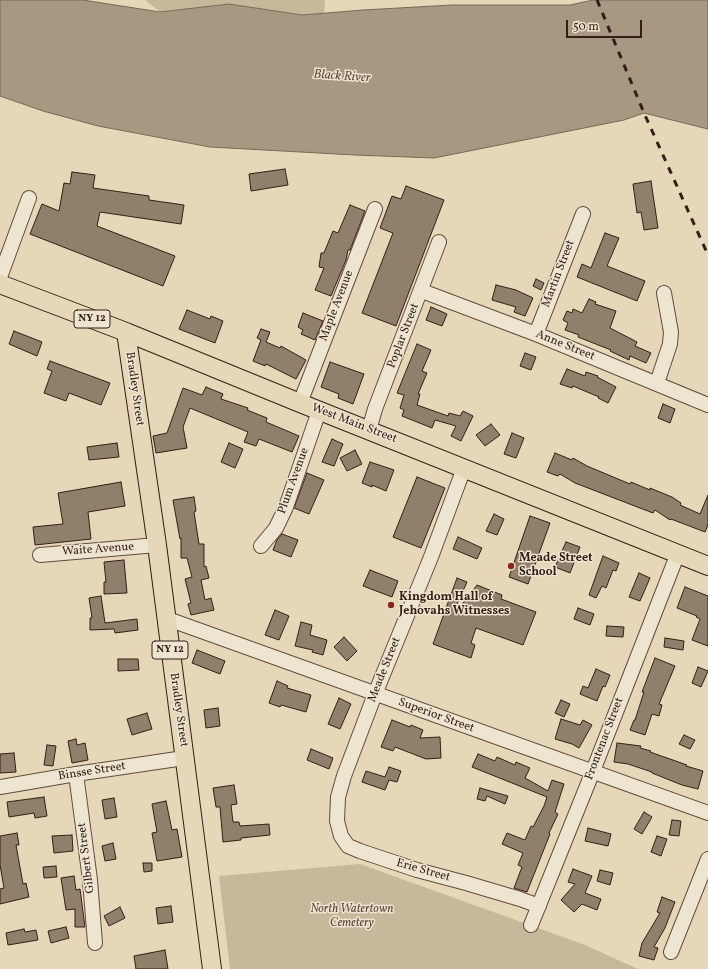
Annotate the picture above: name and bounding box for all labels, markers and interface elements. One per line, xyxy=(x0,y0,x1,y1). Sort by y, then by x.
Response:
scale bar xyxy=(568,12,644,38)
text: 50 m xyxy=(573,19,599,35)
water label: Black River xyxy=(313,67,371,87)
street label: Martin Street xyxy=(540,238,578,310)
street label: Maple Avenue xyxy=(317,268,357,344)
street label: Poplar Street xyxy=(385,302,423,370)
road number: NY 12 xyxy=(74,310,110,328)
street label: Anne Street xyxy=(533,328,597,364)
street label: Bradley Street xyxy=(122,351,146,427)
street label: West Main Street xyxy=(309,401,399,447)
street label: Plum Avenue xyxy=(275,446,313,516)
street label: Waite Avenue xyxy=(61,540,135,560)
place label: Meade Street School xyxy=(519,552,593,580)
marker: Meade Street School xyxy=(506,561,516,571)
place label: Kingdom Hall of Jehovahs Witnesses xyxy=(399,591,510,619)
marker: Kingdom Hall of Jehovahs Witnesses xyxy=(386,600,396,610)
street label: Meade Street xyxy=(365,635,405,705)
road number: NY 12 xyxy=(152,641,188,659)
street label: Bradley Street xyxy=(166,672,190,748)
street label: Superior Street xyxy=(396,696,476,736)
street label: Frontenac Street xyxy=(583,696,627,782)
street label: Binsse Street xyxy=(57,760,127,784)
street label: Gilbert Street xyxy=(76,822,98,894)
street label: Erie Street xyxy=(394,856,452,886)
park label: North Watertown Cemetery xyxy=(310,903,394,931)

